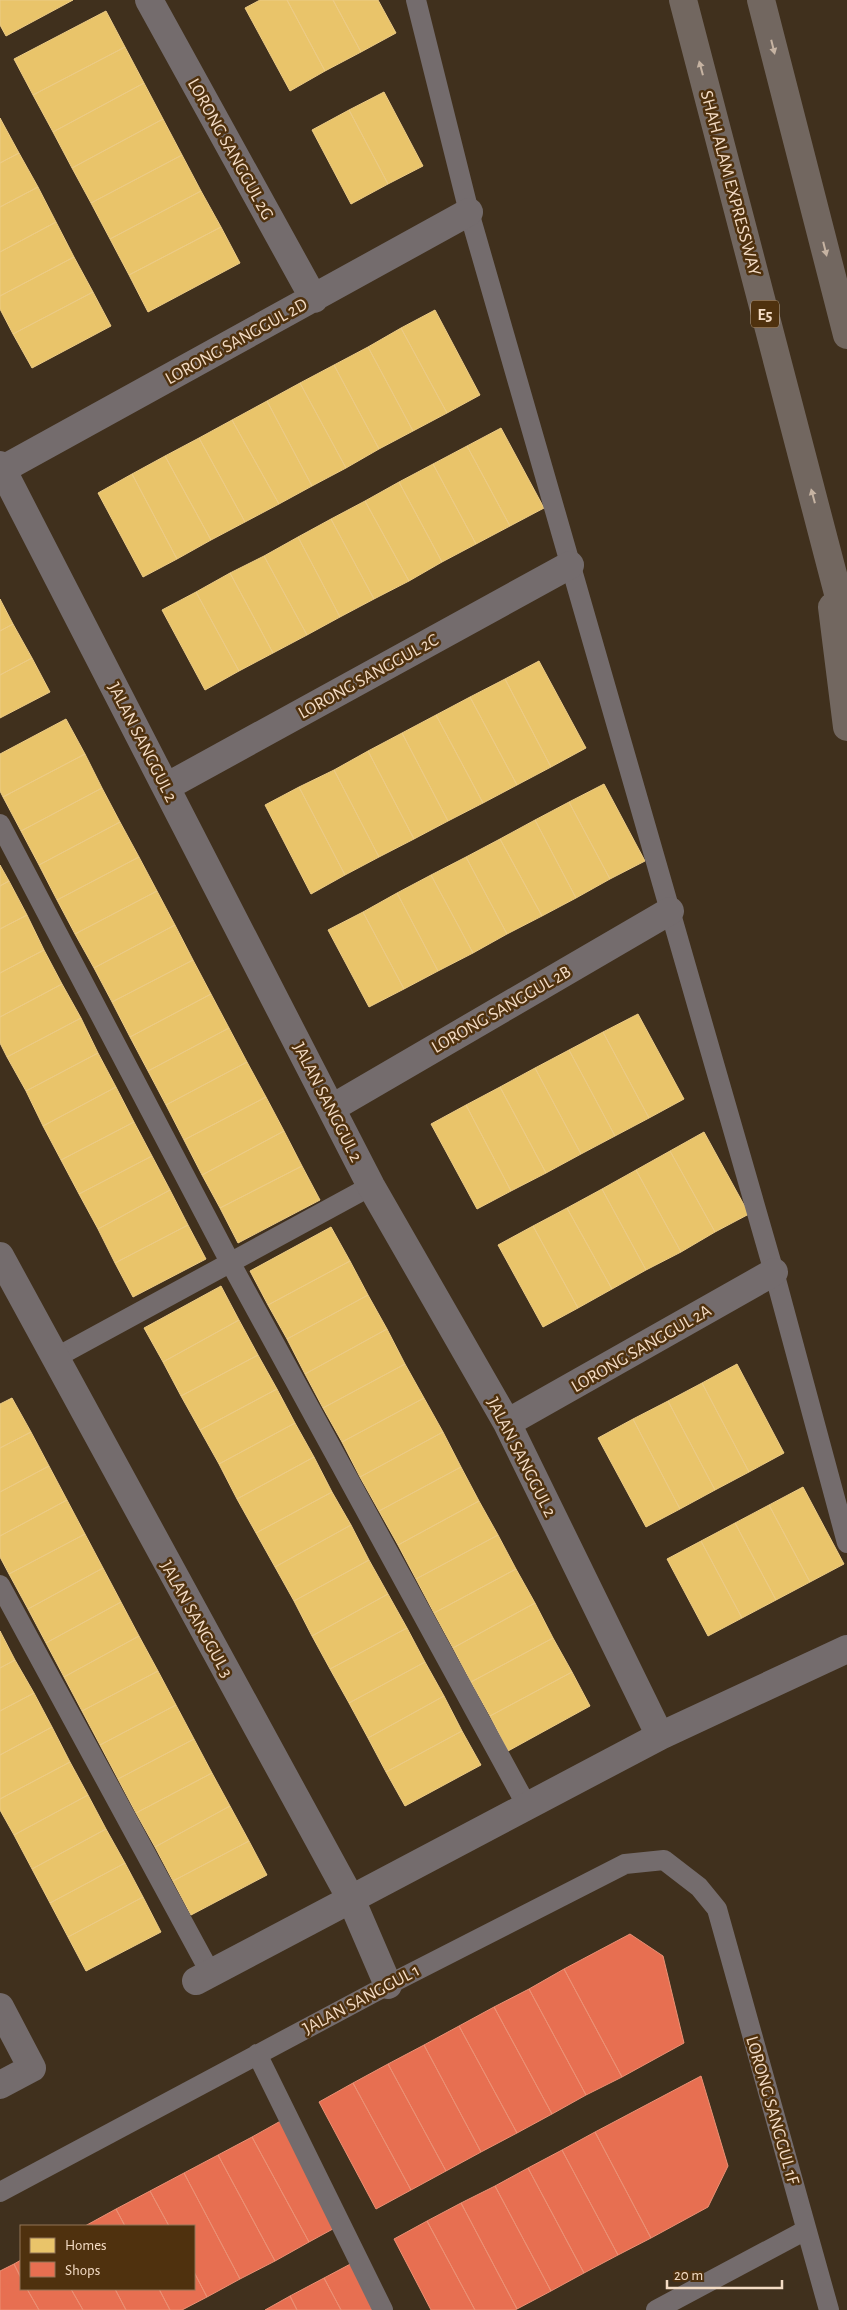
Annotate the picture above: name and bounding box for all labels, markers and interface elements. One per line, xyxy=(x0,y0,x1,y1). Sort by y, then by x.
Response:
one-way arrow xyxy=(769,40,777,55)
one-way arrow xyxy=(696,60,704,75)
street label: LORONG SANGGUL 2G xyxy=(184,76,276,223)
street label: SHAH ALAM EXPRESSWAY xyxy=(697,89,764,278)
one-way arrow xyxy=(821,241,829,256)
street label: LORONG SANGGUL 2D xyxy=(162,295,311,388)
road number: E5 xyxy=(751,300,779,328)
one-way arrow xyxy=(808,488,816,503)
street label: LORONG SANGGUL 2C xyxy=(295,631,442,723)
street label: JALAN SANGGUL 2 xyxy=(104,680,180,805)
street label: LORONG SANGGUL 2B xyxy=(429,963,574,1057)
street label: JALAN SANGGUL 2 xyxy=(289,1040,365,1165)
street label: LORONG SANGGUL 2A xyxy=(569,1301,715,1396)
street label: JALAN SANGGUL 2 xyxy=(483,1395,559,1520)
street label: JALAN SANGGUL 3 xyxy=(157,1558,236,1681)
street label: JALAN SANGGUL 1 xyxy=(300,1962,423,2038)
street label: LORONG SANGGUL 1F xyxy=(742,2034,802,2187)
legend xyxy=(20,2225,195,2290)
text: Homes xyxy=(65,2238,107,2253)
scale bar xyxy=(667,2258,782,2290)
text: Shops xyxy=(65,2263,100,2278)
text: 20 m xyxy=(674,2268,703,2283)

